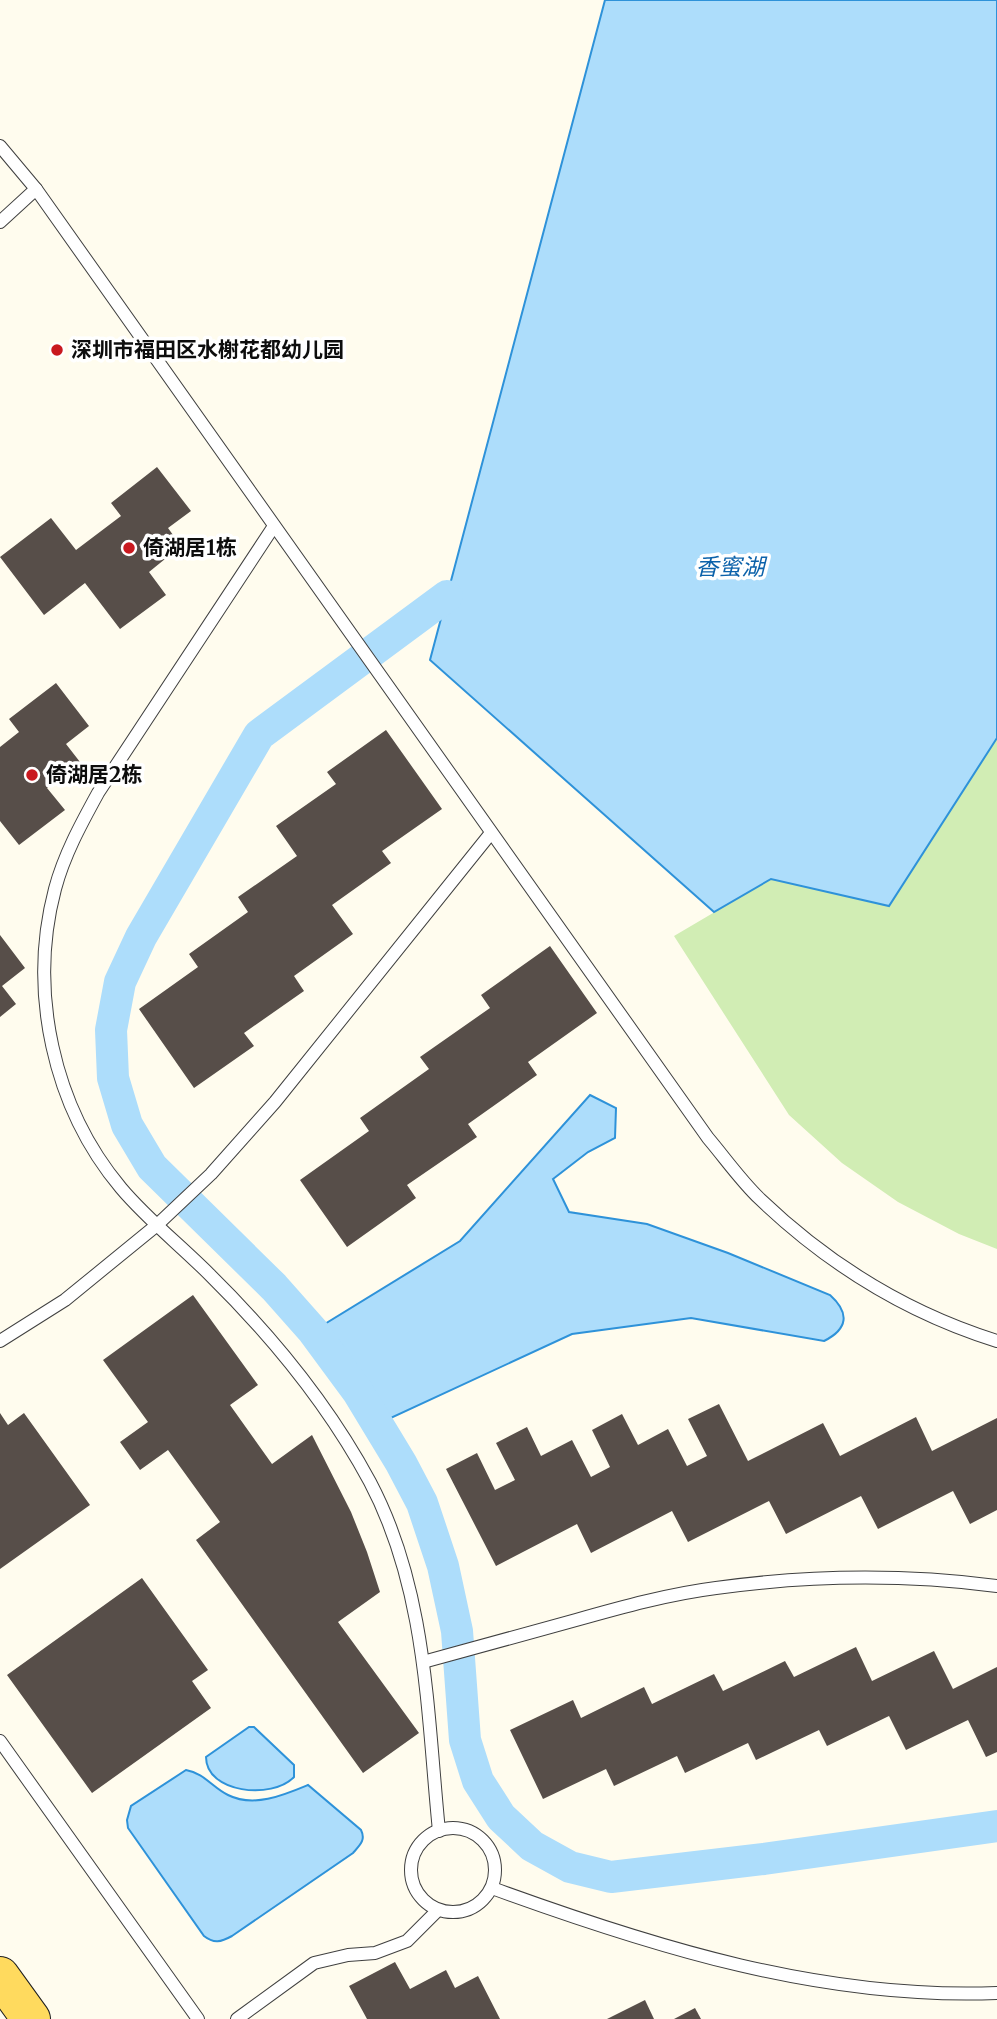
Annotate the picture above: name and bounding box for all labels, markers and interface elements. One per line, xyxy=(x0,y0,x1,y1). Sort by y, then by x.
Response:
place label: 深圳市福田区水榭花都幼儿园 xyxy=(71,336,344,363)
marker: 深圳市福田区水榭花都幼儿园 xyxy=(49,342,65,358)
place label: 倚湖居1栋 xyxy=(143,534,237,561)
marker: 倚湖居1栋 xyxy=(121,540,137,556)
water label: 香蜜湖 xyxy=(696,552,768,581)
place label: 倚湖居2栋 xyxy=(46,761,142,788)
marker: 倚湖居2栋 xyxy=(24,767,40,783)

